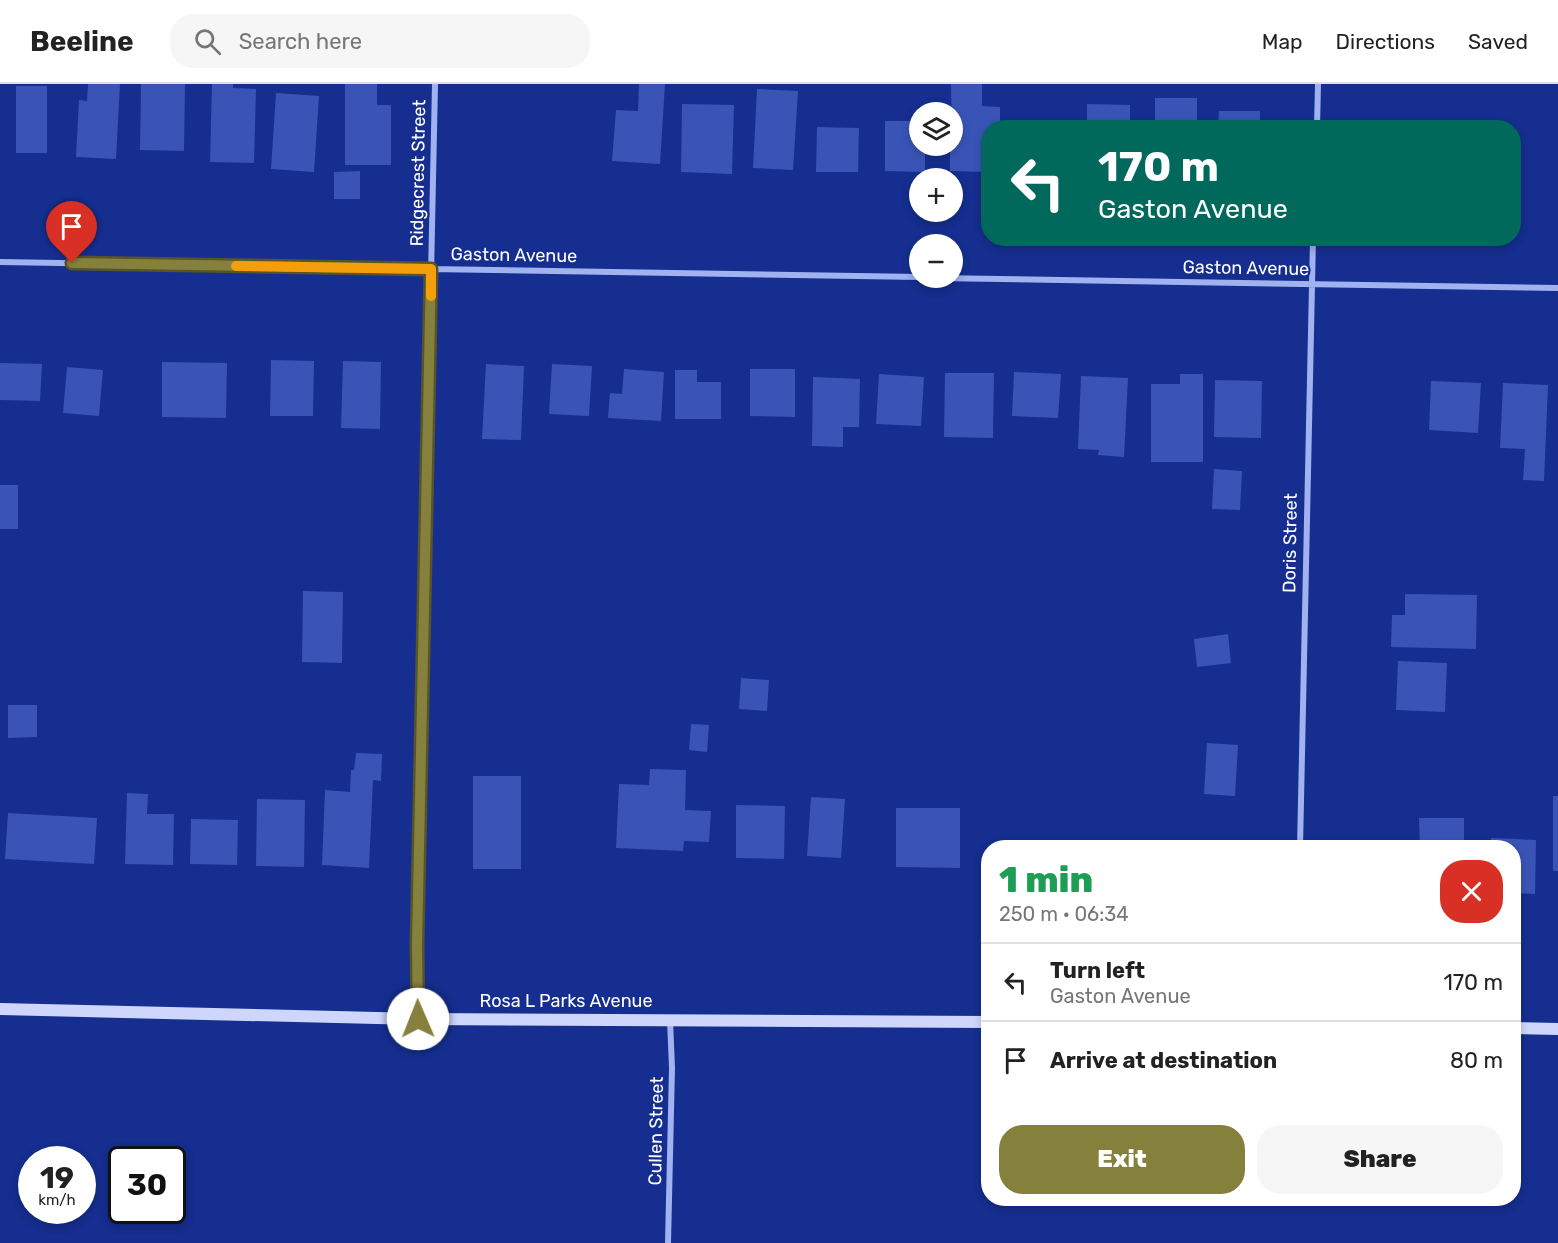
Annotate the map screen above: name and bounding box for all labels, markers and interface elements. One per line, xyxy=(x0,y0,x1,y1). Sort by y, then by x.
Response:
search box xyxy=(170,14,590,68)
text: Beeline xyxy=(30,25,134,58)
icon: search xyxy=(191,25,224,58)
text: Search here xyxy=(239,28,362,55)
text: Map xyxy=(1262,29,1303,54)
text: Directions xyxy=(1336,29,1435,54)
text: Saved xyxy=(1468,29,1528,54)
street label: Ridgecrest Street xyxy=(406,99,430,247)
map controls xyxy=(909,102,963,288)
button: layers xyxy=(909,102,963,156)
text: 170 m xyxy=(1098,142,1219,192)
icon: left xyxy=(999,144,1077,222)
button: + xyxy=(909,168,963,222)
text: Gaston Avenue xyxy=(1098,193,1288,225)
pin xyxy=(46,201,97,263)
icon: arrive xyxy=(55,210,88,243)
button: − xyxy=(909,234,963,288)
street label: Gaston Avenue xyxy=(451,243,577,267)
street label: Gaston Avenue xyxy=(1183,256,1309,280)
street label: Doris Street xyxy=(1278,493,1302,593)
text: 1 min xyxy=(999,858,1093,901)
button: close xyxy=(1440,860,1503,923)
text: 250 m · 06:34 xyxy=(999,902,1129,926)
text: Turn left xyxy=(1050,957,1145,984)
icon: left xyxy=(999,966,1032,999)
text: 170 m xyxy=(1443,969,1503,996)
text: Gaston Avenue xyxy=(1050,984,1191,1008)
position arrow xyxy=(386,987,450,1051)
street label: Rosa L Parks Avenue xyxy=(479,990,653,1012)
icon: arrive xyxy=(999,1044,1032,1077)
text: Arrive at destination xyxy=(1050,1047,1277,1074)
text: 80 m xyxy=(1450,1047,1503,1074)
street label: Cullen Street xyxy=(644,1076,668,1186)
button: Exit xyxy=(999,1125,1245,1194)
button: Share xyxy=(1257,1125,1503,1194)
speed limit sign: 30 xyxy=(108,1146,186,1224)
text: 19 xyxy=(40,1160,74,1196)
text: km/h xyxy=(38,1191,76,1209)

